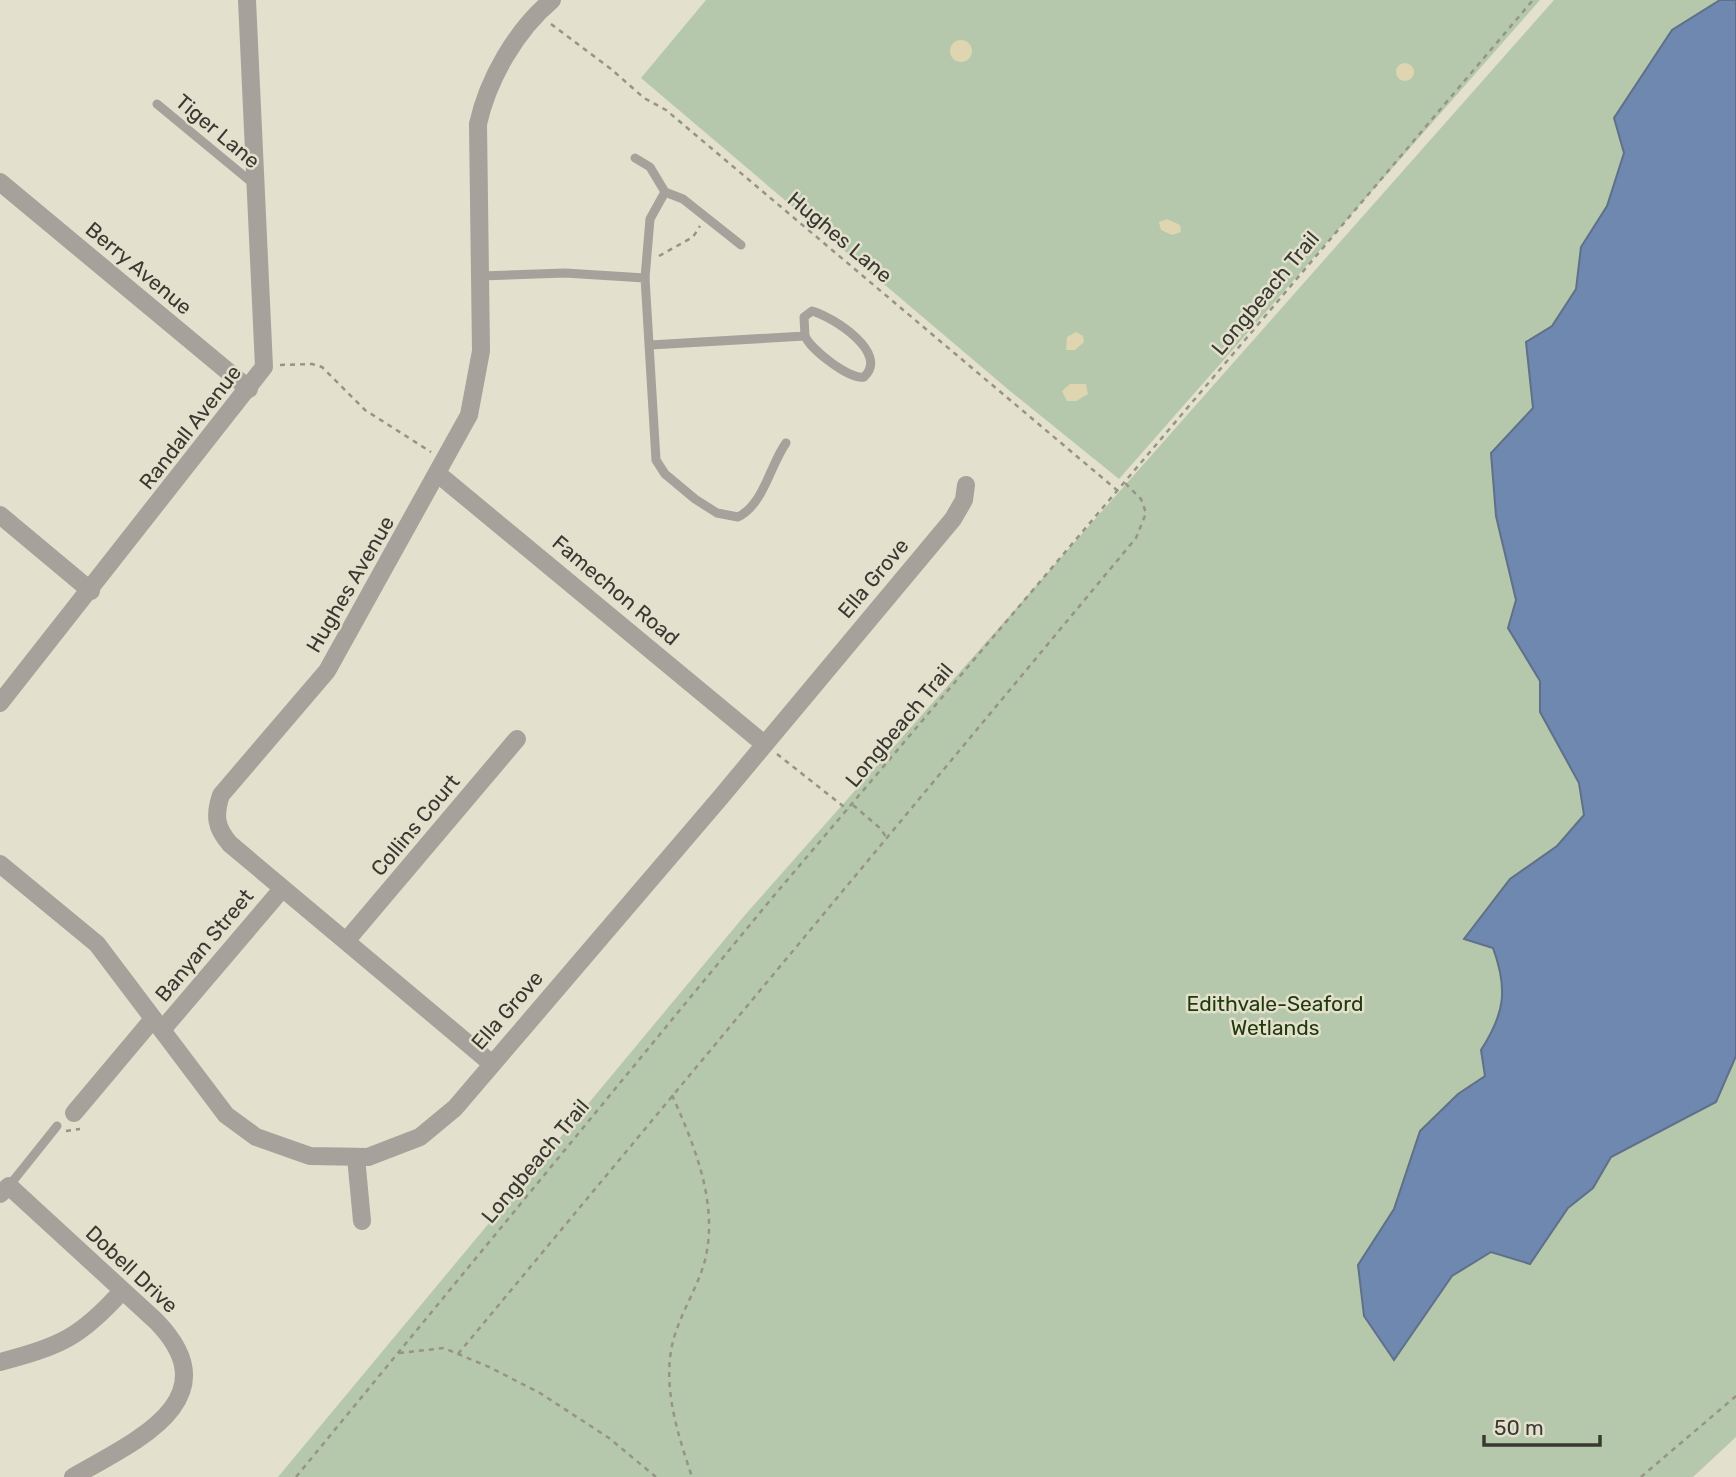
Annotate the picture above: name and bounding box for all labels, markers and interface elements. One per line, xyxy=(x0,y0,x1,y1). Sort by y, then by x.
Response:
street label: Tiger Lane xyxy=(171,89,265,173)
street label: Hughes Lane xyxy=(783,186,897,288)
street label: Berry Avenue xyxy=(81,216,197,320)
street label: Longbeach Trail xyxy=(1206,226,1324,360)
street label: Randall Avenue xyxy=(134,360,246,494)
street label: Hughes Avenue xyxy=(301,511,399,657)
street label: Famechon Road xyxy=(548,530,684,650)
street label: Ella Grove xyxy=(832,533,914,623)
street label: Longbeach Trail xyxy=(840,658,958,792)
street label: Collins Court xyxy=(365,769,465,881)
street label: Banyan Street xyxy=(150,884,258,1006)
street label: Ella Grove xyxy=(466,965,548,1055)
park label: Edithvale-Seaford Wetlands xyxy=(1187,991,1363,1040)
street label: Longbeach Trail xyxy=(476,1094,594,1228)
street label: Dobell Drive xyxy=(81,1220,183,1318)
scale bar xyxy=(1484,1404,1600,1448)
text: 50 m xyxy=(1494,1415,1544,1440)

